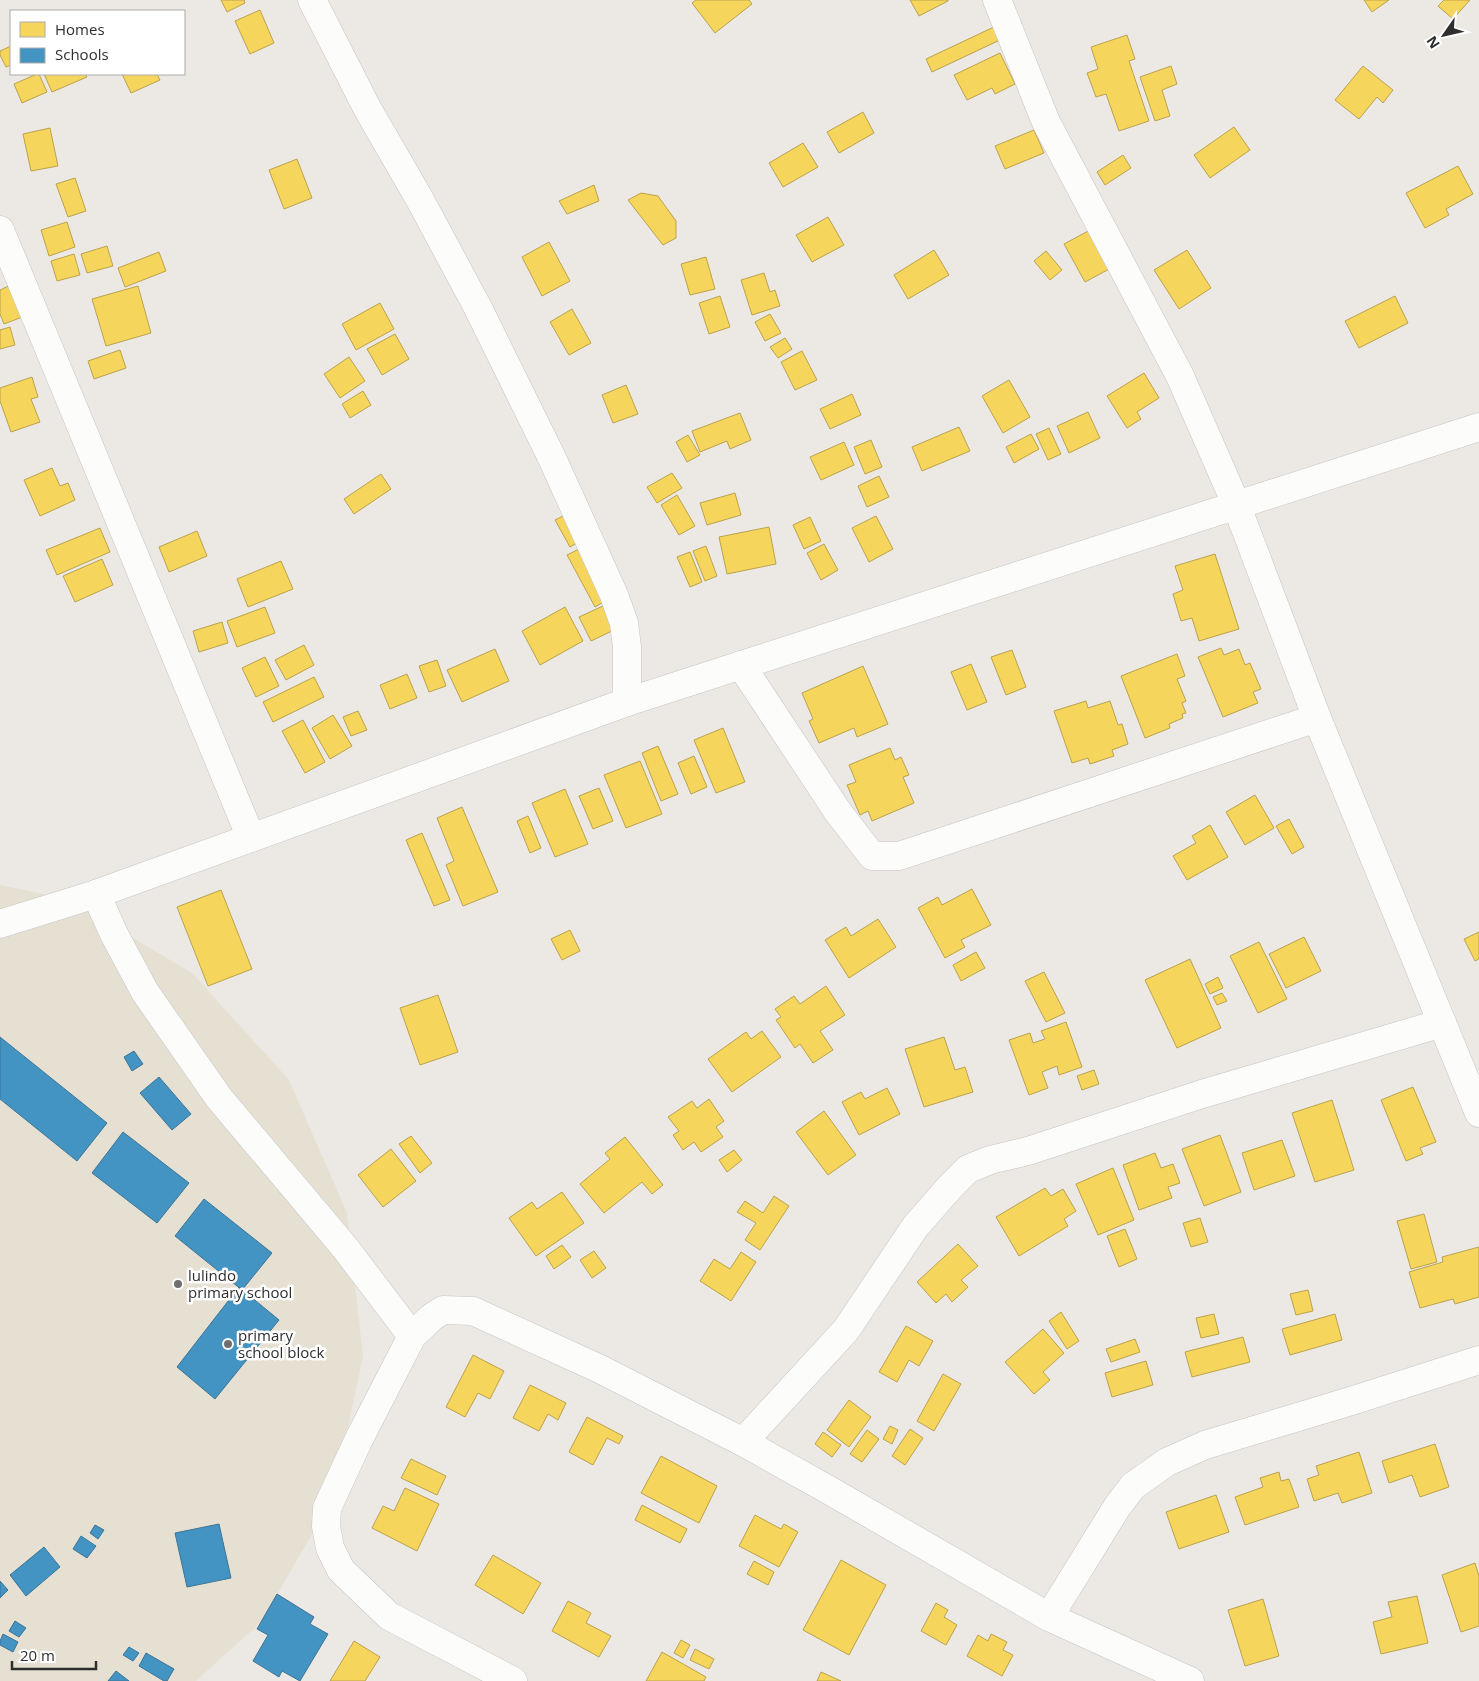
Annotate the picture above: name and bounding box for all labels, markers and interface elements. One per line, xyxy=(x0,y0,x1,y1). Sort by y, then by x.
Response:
legend xyxy=(10,10,185,75)
north arrow xyxy=(1419,10,1469,60)
text: Homes xyxy=(55,19,105,39)
text: N xyxy=(1422,33,1444,53)
text: Schools xyxy=(55,44,109,64)
place label: lulindo primary school xyxy=(188,1265,292,1302)
marker: lulindo primary school xyxy=(172,1278,184,1290)
place label: primary school block xyxy=(238,1325,324,1362)
marker: primary school block xyxy=(222,1338,234,1350)
scale bar xyxy=(12,1638,96,1670)
text: 20 m xyxy=(20,1645,55,1665)

